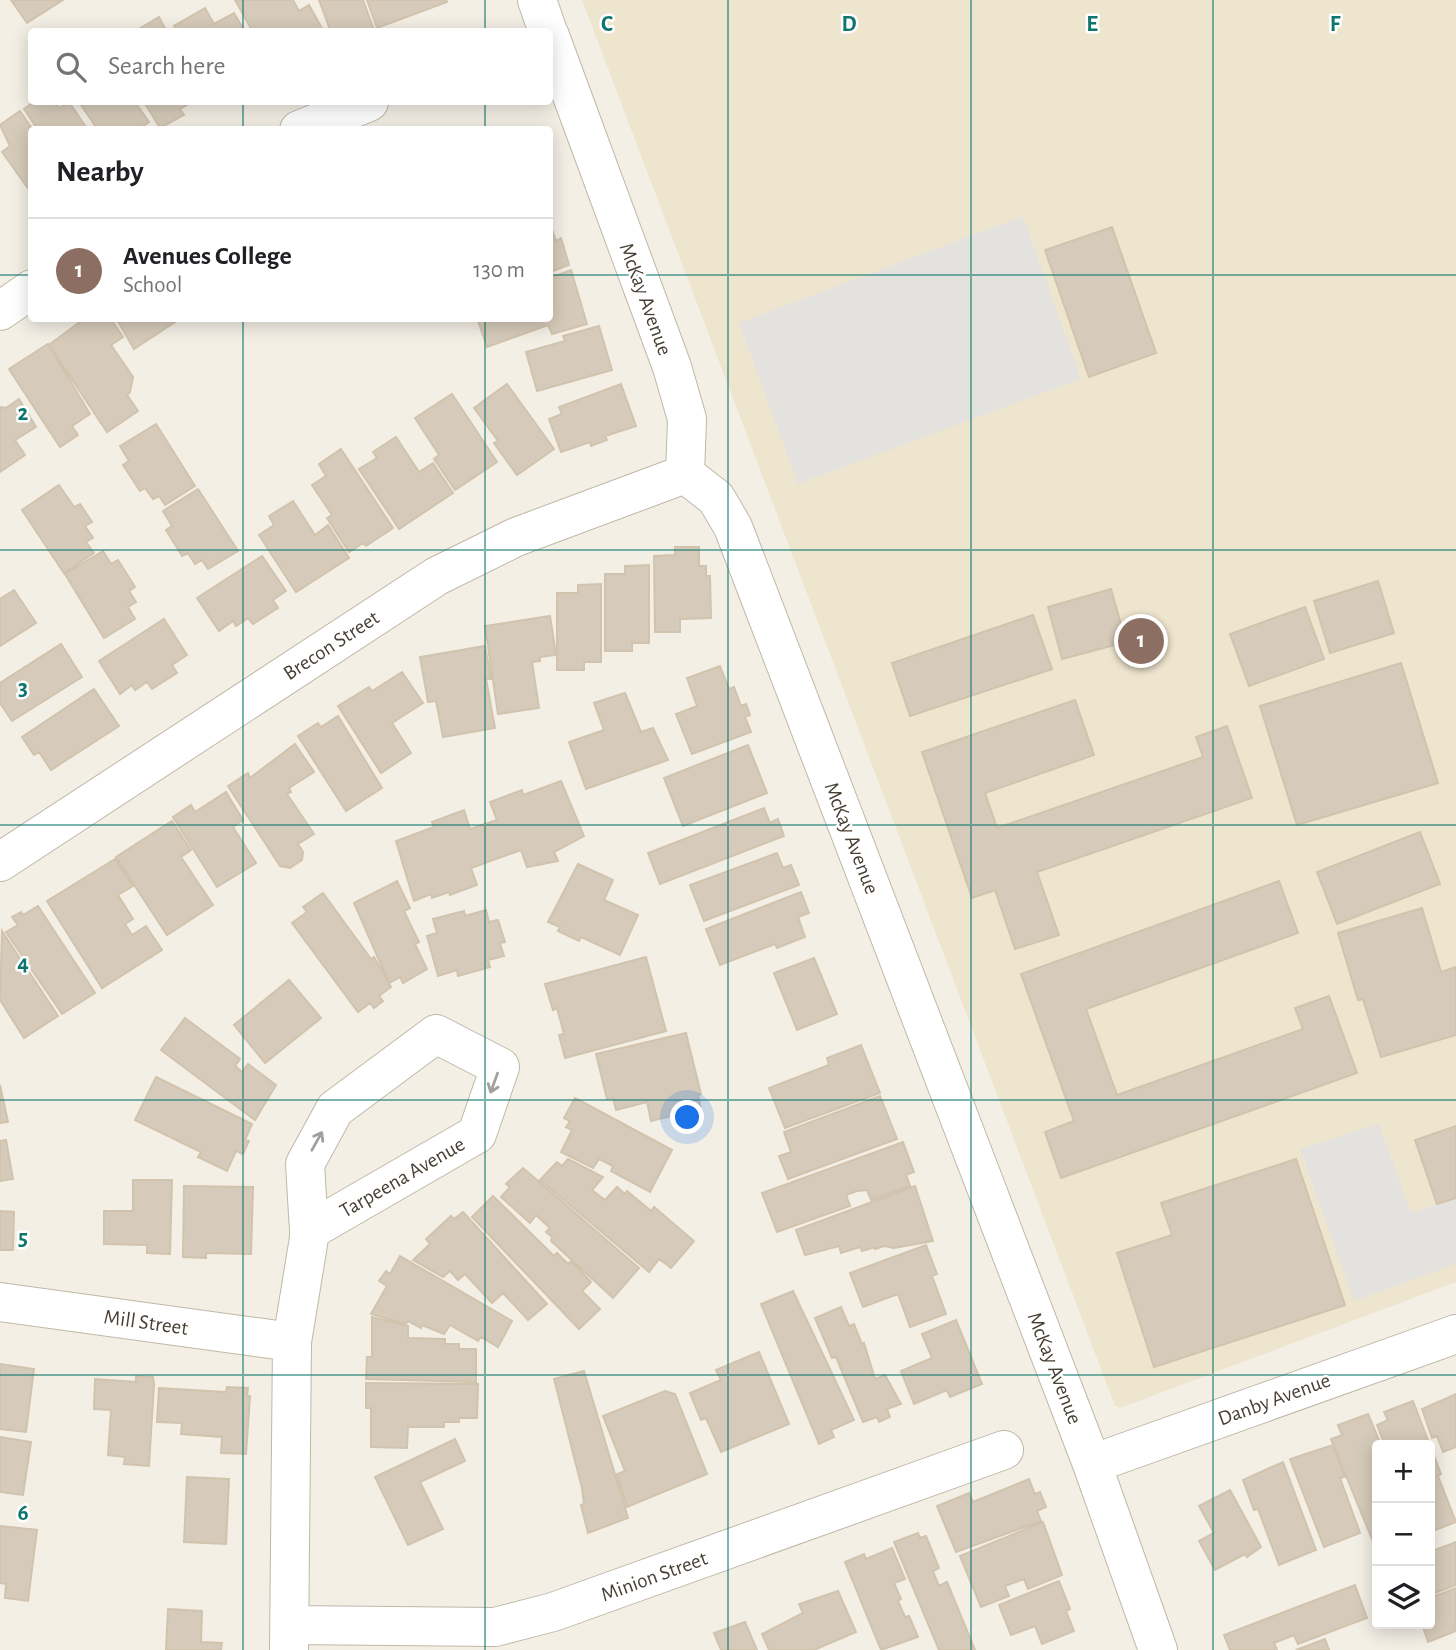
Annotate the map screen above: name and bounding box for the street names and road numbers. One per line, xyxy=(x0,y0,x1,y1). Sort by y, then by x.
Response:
street label: McKay Avenue xyxy=(615,240,676,358)
street label: Brecon Street xyxy=(280,607,383,684)
street label: McKay Avenue xyxy=(821,779,882,897)
street label: Tarpeena Avenue xyxy=(336,1133,468,1222)
street label: Mill Street xyxy=(102,1306,190,1339)
street label: McKay Avenue xyxy=(1024,1309,1085,1427)
street label: Danby Avenue xyxy=(1215,1369,1333,1430)
street label: Minion Street xyxy=(598,1547,710,1605)

